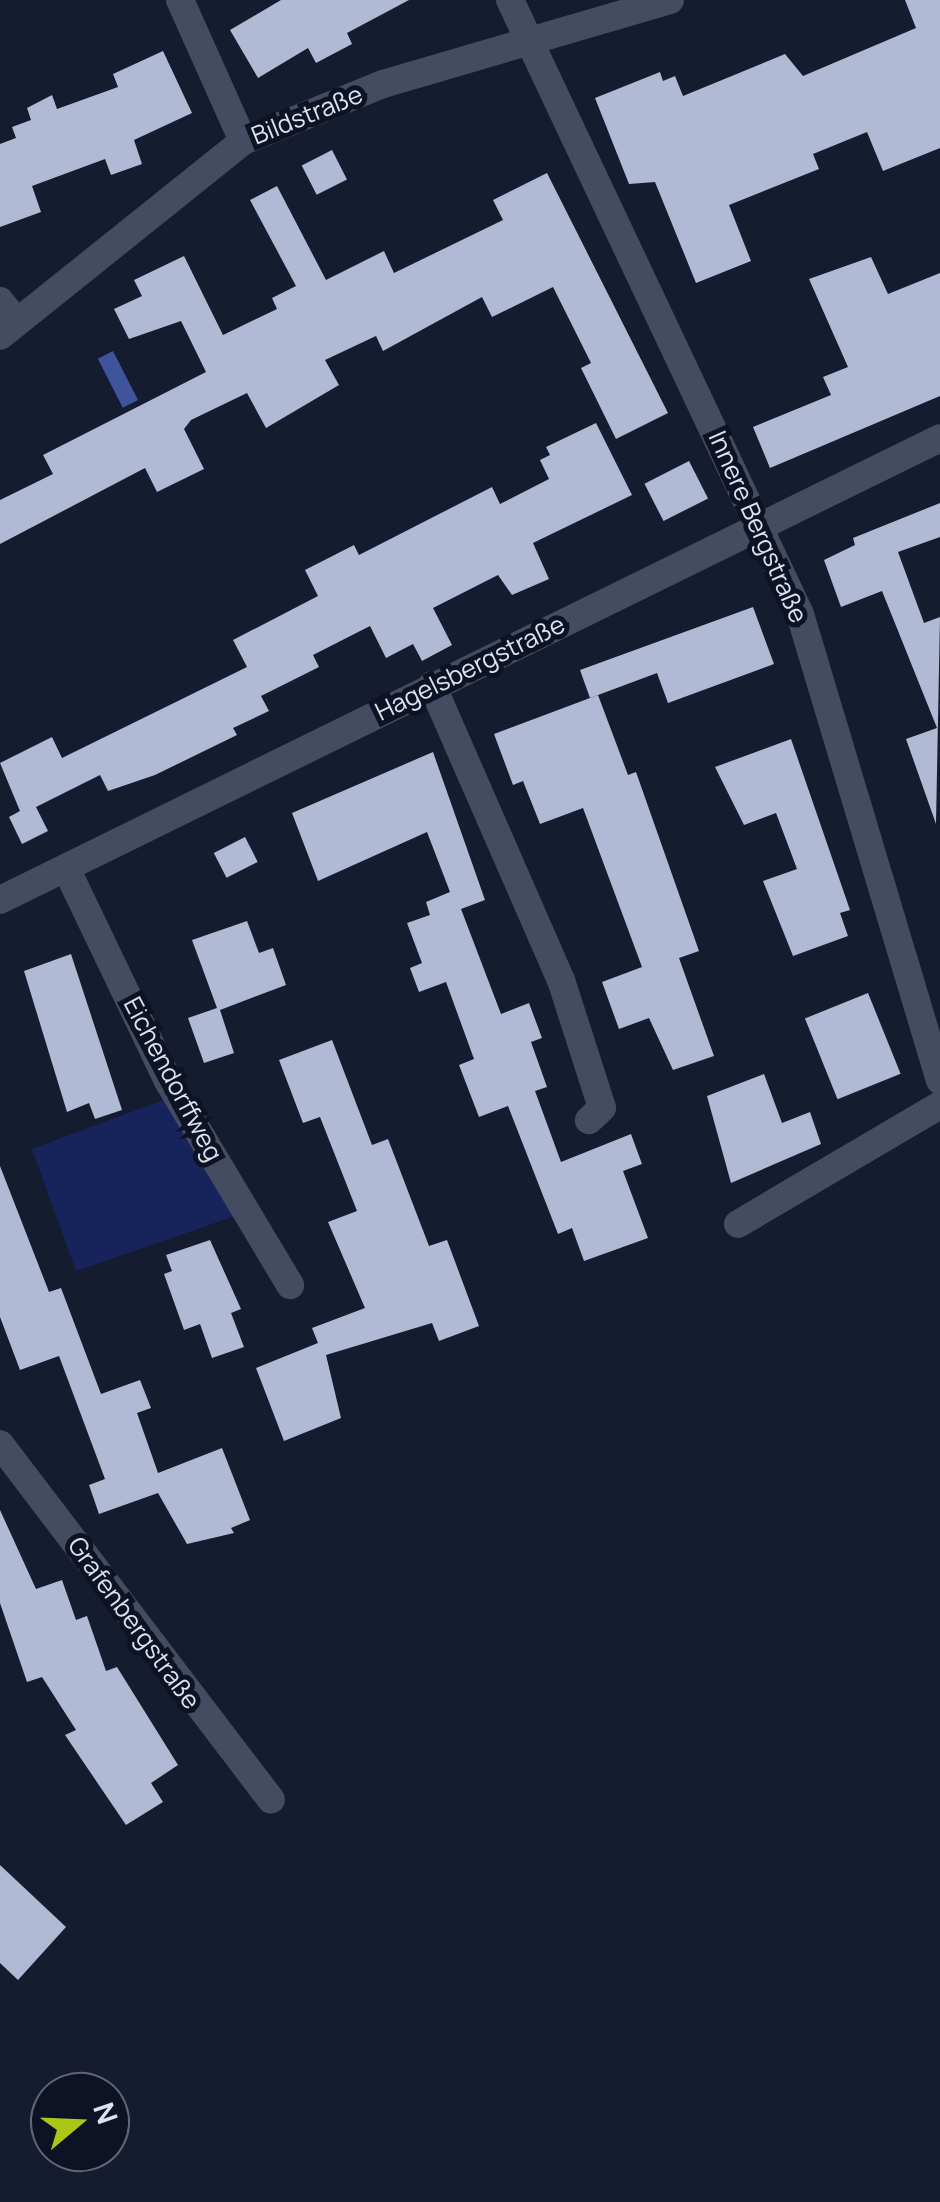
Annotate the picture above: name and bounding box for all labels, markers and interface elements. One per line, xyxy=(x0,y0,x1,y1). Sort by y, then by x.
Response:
street label: Bildstraße xyxy=(247,79,367,151)
street label: Innere Bergstraße xyxy=(702,426,814,628)
street label: Hagelsbergstraße xyxy=(370,609,570,727)
street label: Eichendorffweg xyxy=(117,992,229,1166)
street label: Grafenbergstraße xyxy=(62,1531,206,1715)
north arrow xyxy=(30,2072,130,2172)
text: N xyxy=(85,2097,128,2129)

